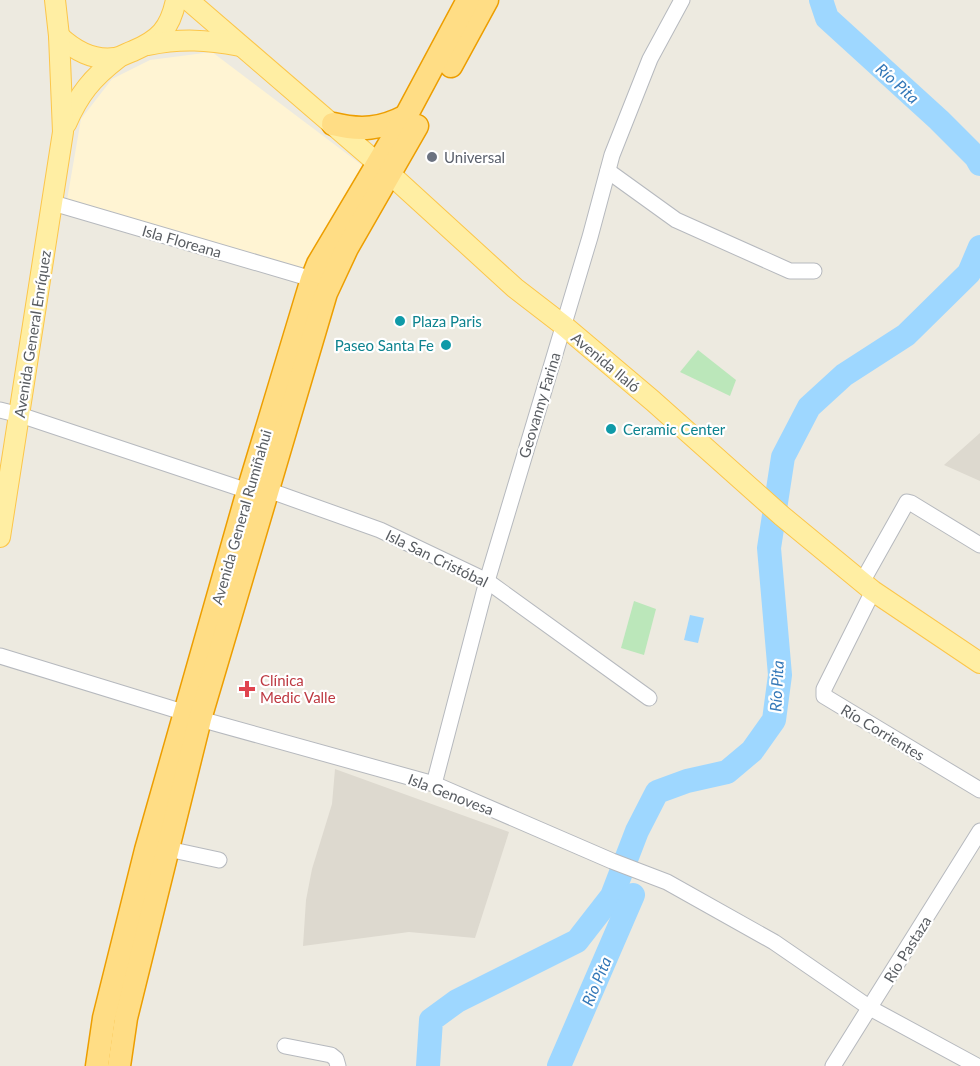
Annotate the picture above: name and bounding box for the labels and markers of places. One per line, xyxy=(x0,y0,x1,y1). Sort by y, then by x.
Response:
place label: Universal xyxy=(444,148,505,166)
marker: Universal xyxy=(425,150,439,164)
place label: Plaza Paris xyxy=(412,312,482,330)
marker: Plaza Paris xyxy=(393,314,407,328)
place label: Paseo Santa Fe xyxy=(335,336,434,354)
marker: Paseo Santa Fe xyxy=(439,338,453,352)
place label: Ceramic Center xyxy=(623,420,726,438)
marker: Ceramic Center xyxy=(604,422,618,436)
place label: Clínica Medic Valle xyxy=(260,671,336,706)
marker: Clínica Medic Valle xyxy=(238,680,256,698)

